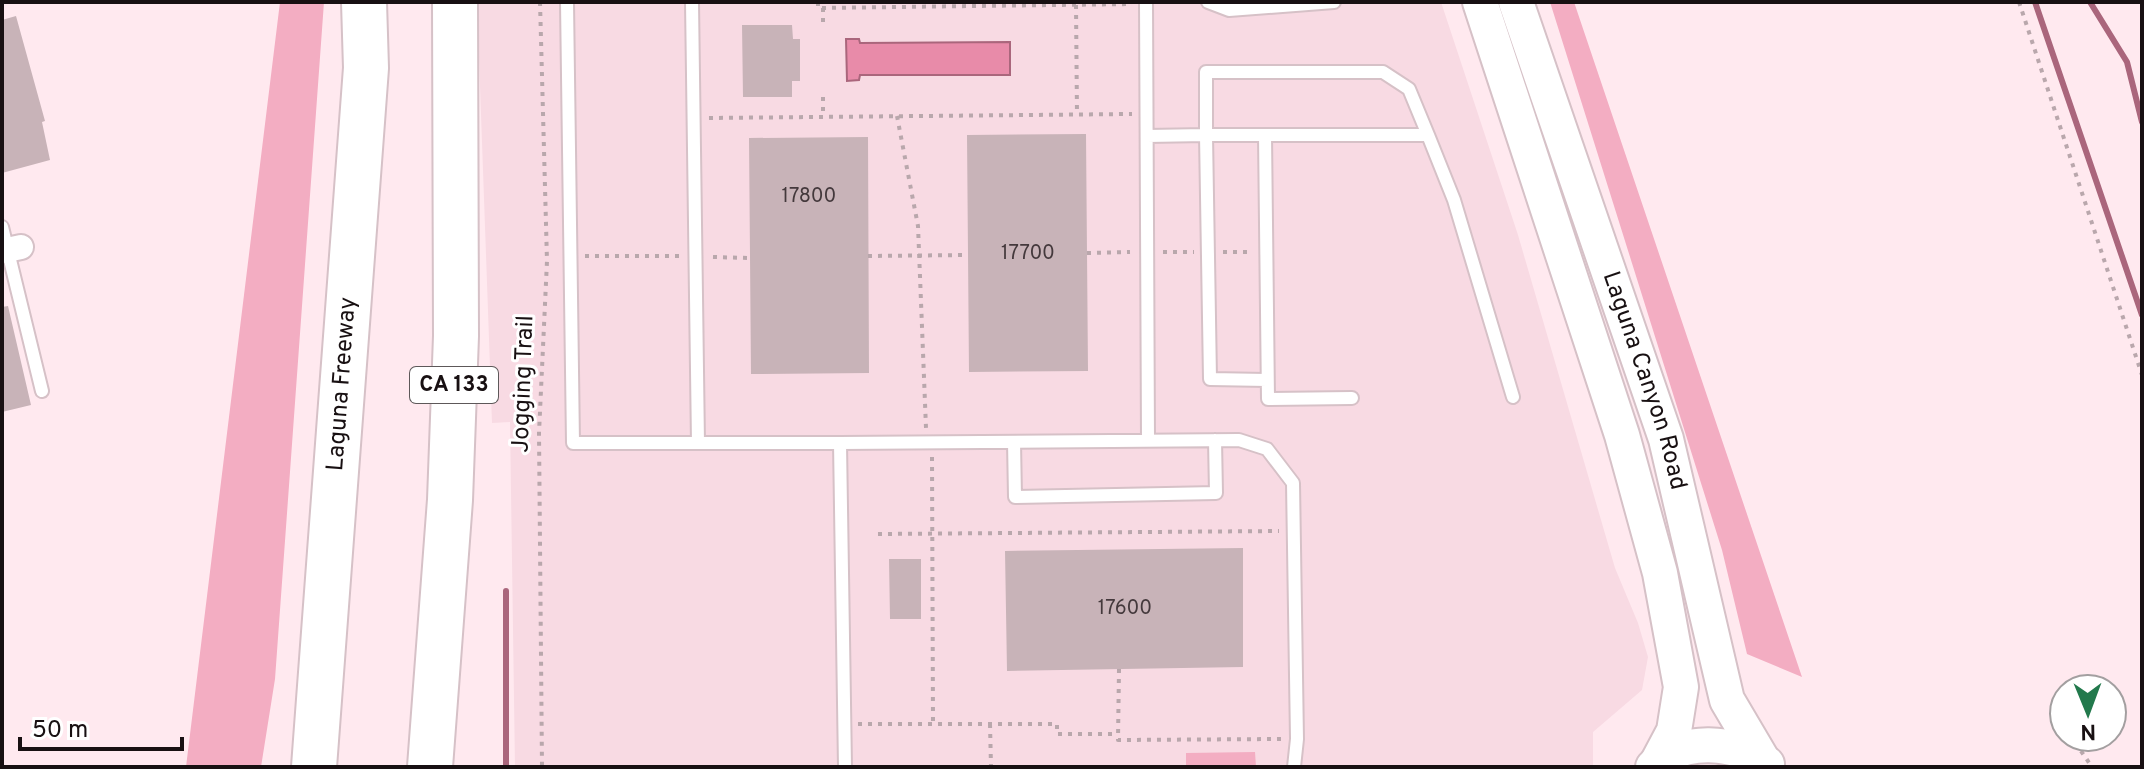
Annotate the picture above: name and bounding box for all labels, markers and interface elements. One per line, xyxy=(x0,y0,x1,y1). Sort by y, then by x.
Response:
house number: 17800 xyxy=(782,184,836,210)
house number: 17700 xyxy=(1001,241,1055,267)
street label: Laguna Canyon Road xyxy=(1595,268,1692,493)
street label: Laguna Freeway xyxy=(321,296,364,472)
street label: Jogging Trail xyxy=(507,315,541,453)
road number: CA 133 xyxy=(410,367,498,403)
house number: 17600 xyxy=(1098,596,1152,622)
north arrow xyxy=(2048,673,2128,753)
scale bar xyxy=(20,701,182,751)
text: 50 m xyxy=(32,716,88,746)
text: N xyxy=(2080,717,2096,744)

